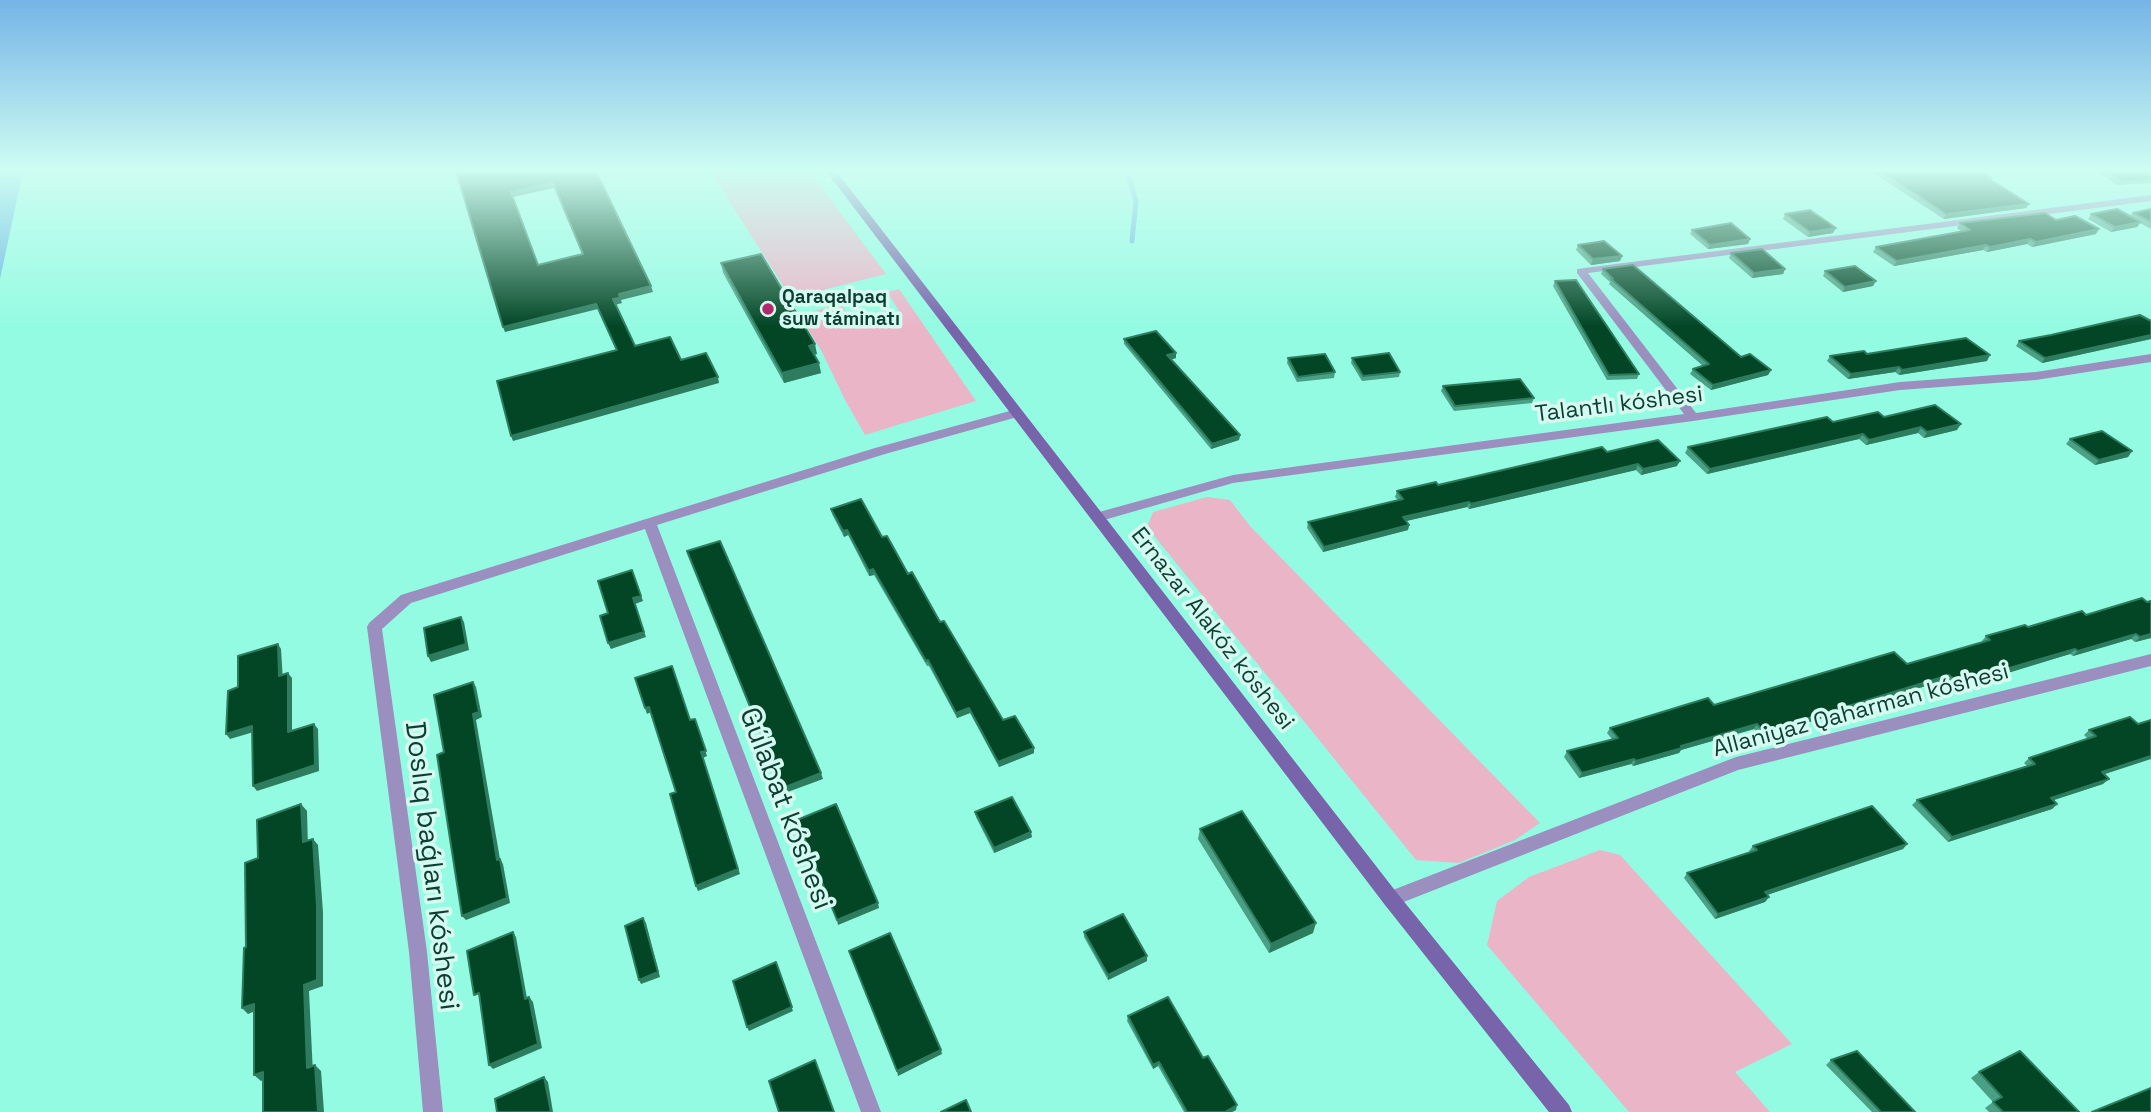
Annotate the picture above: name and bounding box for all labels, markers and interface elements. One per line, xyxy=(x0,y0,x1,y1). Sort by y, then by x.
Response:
place label: Qaraqalpaq suw táminatı xyxy=(782,287,900,331)
marker: Qaraqalpaq suw táminatı xyxy=(760,301,776,317)
street label: Talantlı kóshesi xyxy=(1534,381,1704,429)
street label: Ernazar Alakóz kóshesi xyxy=(1124,522,1300,736)
street label: Allaniyaz Qaharman kóshesi xyxy=(1710,658,2012,764)
street label: Gúlabat kóshesi xyxy=(731,703,839,915)
street label: Doslıq baǵları kóshesi xyxy=(397,720,465,1012)

